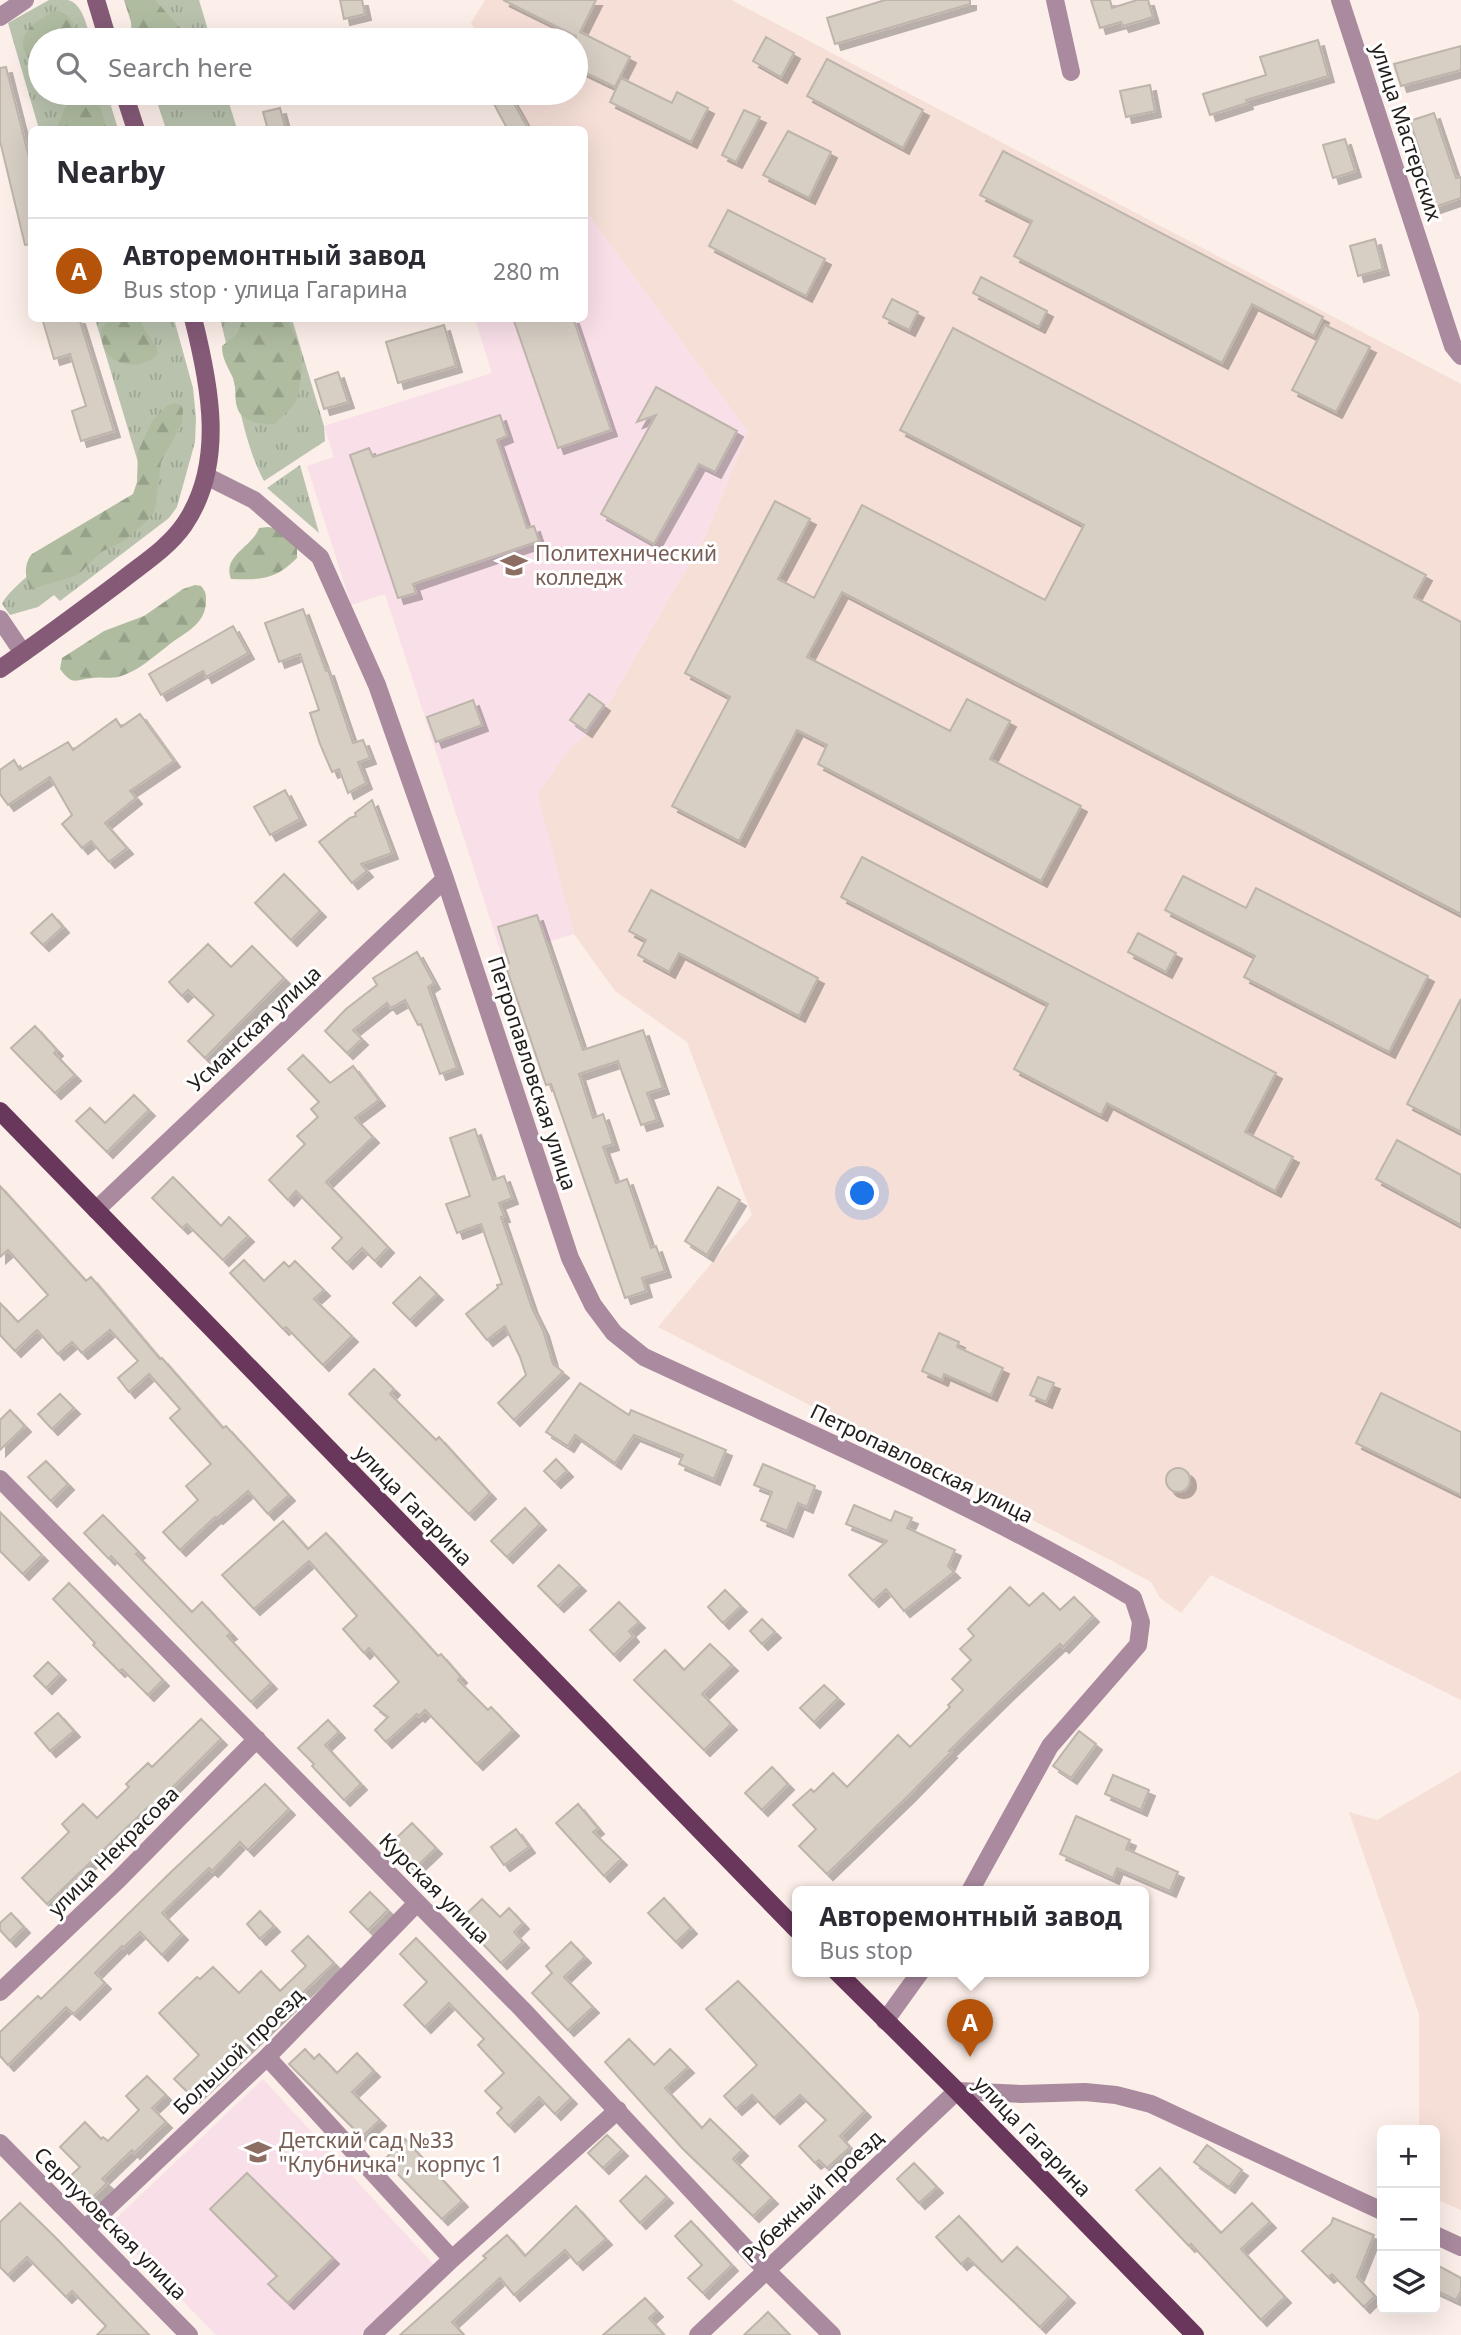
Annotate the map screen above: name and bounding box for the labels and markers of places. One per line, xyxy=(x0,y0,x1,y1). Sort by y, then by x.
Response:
place label: Политехнический колледж xyxy=(535,539,717,591)
school or university icon: Политехнический колледж xyxy=(499,550,529,580)
pin: A xyxy=(947,1999,993,2057)
place label: Детский сад №33 "Клубничка", корпус 1 xyxy=(279,2126,503,2178)
school or university icon: Детский сад №33 "Клубничка", корпус 1 xyxy=(243,2137,273,2167)

